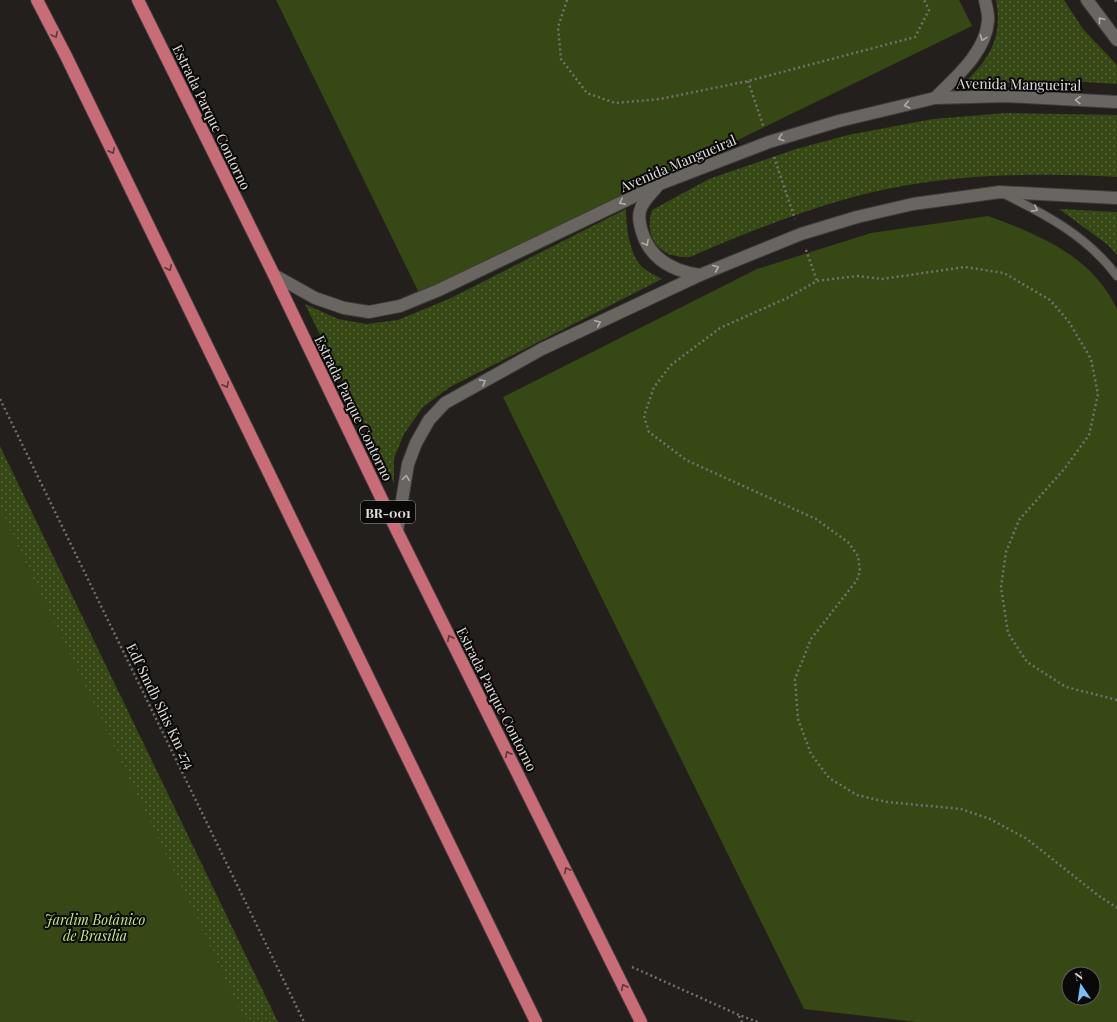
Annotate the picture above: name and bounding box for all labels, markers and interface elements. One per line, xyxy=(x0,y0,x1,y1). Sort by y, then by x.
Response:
one-way arrow xyxy=(1099,18,1106,25)
one-way arrow xyxy=(50,30,57,38)
one-way arrow xyxy=(979,34,988,41)
street label: Estrada Parque Contorno xyxy=(168,41,256,193)
street label: Avenida Mangueiral xyxy=(955,73,1082,95)
one-way arrow xyxy=(1075,95,1081,104)
one-way arrow xyxy=(904,100,910,108)
street label: Avenida Mangueiral xyxy=(616,130,739,197)
one-way arrow xyxy=(778,133,785,142)
one-way arrow xyxy=(107,147,115,154)
one-way arrow xyxy=(619,197,626,205)
one-way arrow xyxy=(1031,205,1038,212)
one-way arrow xyxy=(642,239,649,246)
one-way arrow xyxy=(164,264,172,271)
one-way arrow xyxy=(712,265,720,273)
one-way arrow xyxy=(594,320,602,328)
street label: Estrada Parque Contorno xyxy=(310,332,398,484)
one-way arrow xyxy=(479,379,486,387)
one-way arrow xyxy=(221,381,229,388)
one-way arrow xyxy=(401,475,410,482)
road number: BR-001 xyxy=(361,501,415,523)
street label: Estrada Parque Contorno xyxy=(452,624,542,775)
one-way arrow xyxy=(447,635,455,642)
street label: Edf Smdb Shis Km 274 xyxy=(122,640,200,772)
one-way arrow xyxy=(506,751,513,758)
one-way arrow xyxy=(564,867,571,875)
park label: Jardim Botânico de Brasília xyxy=(45,910,146,945)
north arrow xyxy=(1061,966,1101,1006)
text: N xyxy=(1073,968,1084,984)
one-way arrow xyxy=(621,984,629,991)

